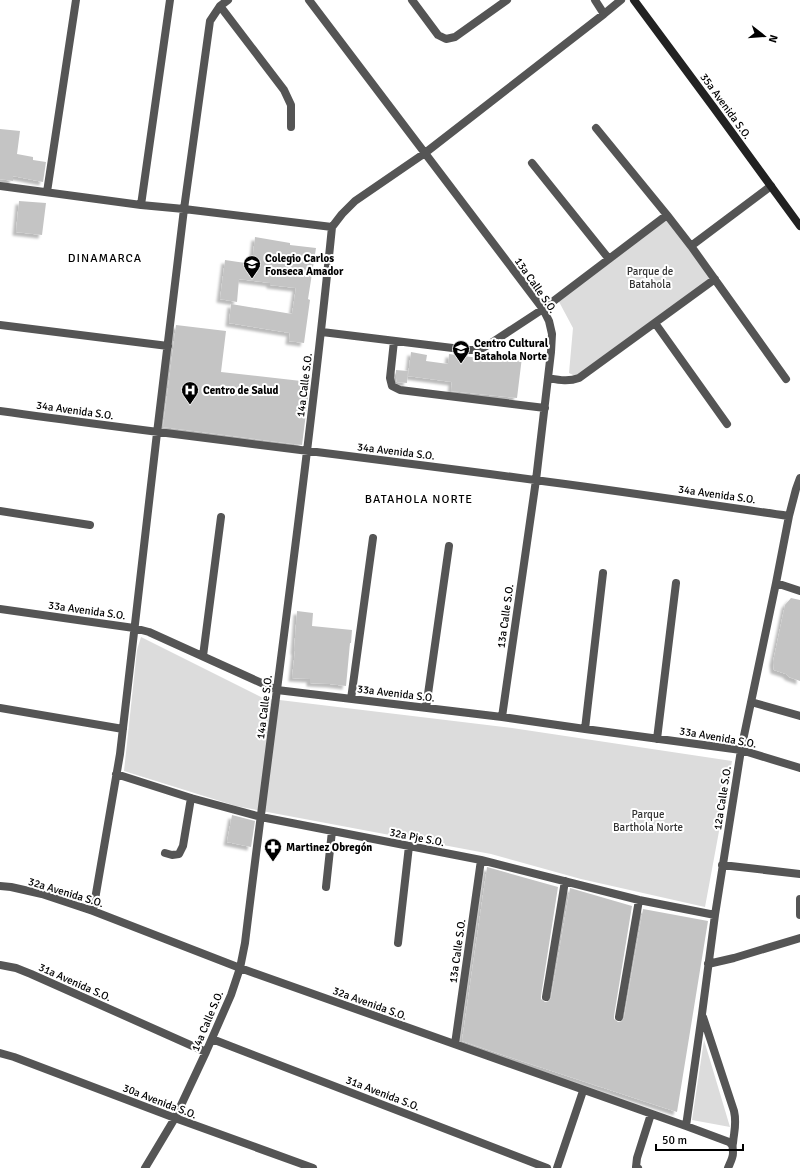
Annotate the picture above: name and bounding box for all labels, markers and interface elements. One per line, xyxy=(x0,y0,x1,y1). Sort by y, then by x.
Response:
north arrow xyxy=(744,16,784,56)
text: N xyxy=(766,33,780,44)
street label: 35a Avenida S.O. xyxy=(697,71,754,142)
district label: DINAMARCA xyxy=(68,251,142,266)
place label: Colegio Carlos Fonseca Amador xyxy=(265,252,344,278)
school or university icon: Colegio Carlos Fonseca Amador xyxy=(242,254,262,279)
street label: 13a Calle S.O. xyxy=(512,255,560,316)
park label: Parque de Batahola xyxy=(627,265,673,291)
place label: Centro Cultural Batahola Norte xyxy=(474,337,549,363)
school or university icon: Centro Cultural Batahola Norte xyxy=(451,339,471,364)
street label: 14a Calle S.O. xyxy=(294,352,315,418)
hospital icon: Centro de Salud xyxy=(180,380,200,405)
place label: Centro de Salud xyxy=(203,384,279,397)
street label: 34a Avenida S.O. xyxy=(35,399,115,422)
street label: 34a Avenida S.O. xyxy=(356,440,436,463)
street label: 34a Avenida S.O. xyxy=(677,483,757,506)
district label: BATAHOLA NORTE xyxy=(365,492,473,507)
street label: 13a Calle S.O. xyxy=(495,583,516,649)
street label: 33a Avenida S.O. xyxy=(47,599,127,622)
street label: 14a Calle S.O. xyxy=(254,674,275,740)
street label: 33a Avenida S.O. xyxy=(356,682,436,705)
street label: 33a Avenida S.O. xyxy=(678,724,758,751)
street label: 12a Calle S.O. xyxy=(711,765,734,831)
park label: Parque Barthola Norte xyxy=(613,808,683,834)
street label: 32a Pje S.O. xyxy=(388,826,446,849)
pharmacy icon: Martinez Obregón xyxy=(263,837,283,862)
place label: Martinez Obregón xyxy=(286,841,372,854)
street label: 32a Avenida S.O. xyxy=(27,875,105,910)
street label: 13a Calle S.O. xyxy=(447,918,468,984)
street label: 31a Avenida S.O. xyxy=(36,961,113,1004)
street label: 32a Avenida S.O. xyxy=(331,984,409,1023)
street label: 14a Calle S.O. xyxy=(189,989,226,1054)
street label: 31a Avenida S.O. xyxy=(344,1073,422,1114)
street label: 30a Avenida S.O. xyxy=(121,1081,199,1122)
scale bar xyxy=(656,1126,743,1152)
text: 50 m xyxy=(662,1133,687,1148)

